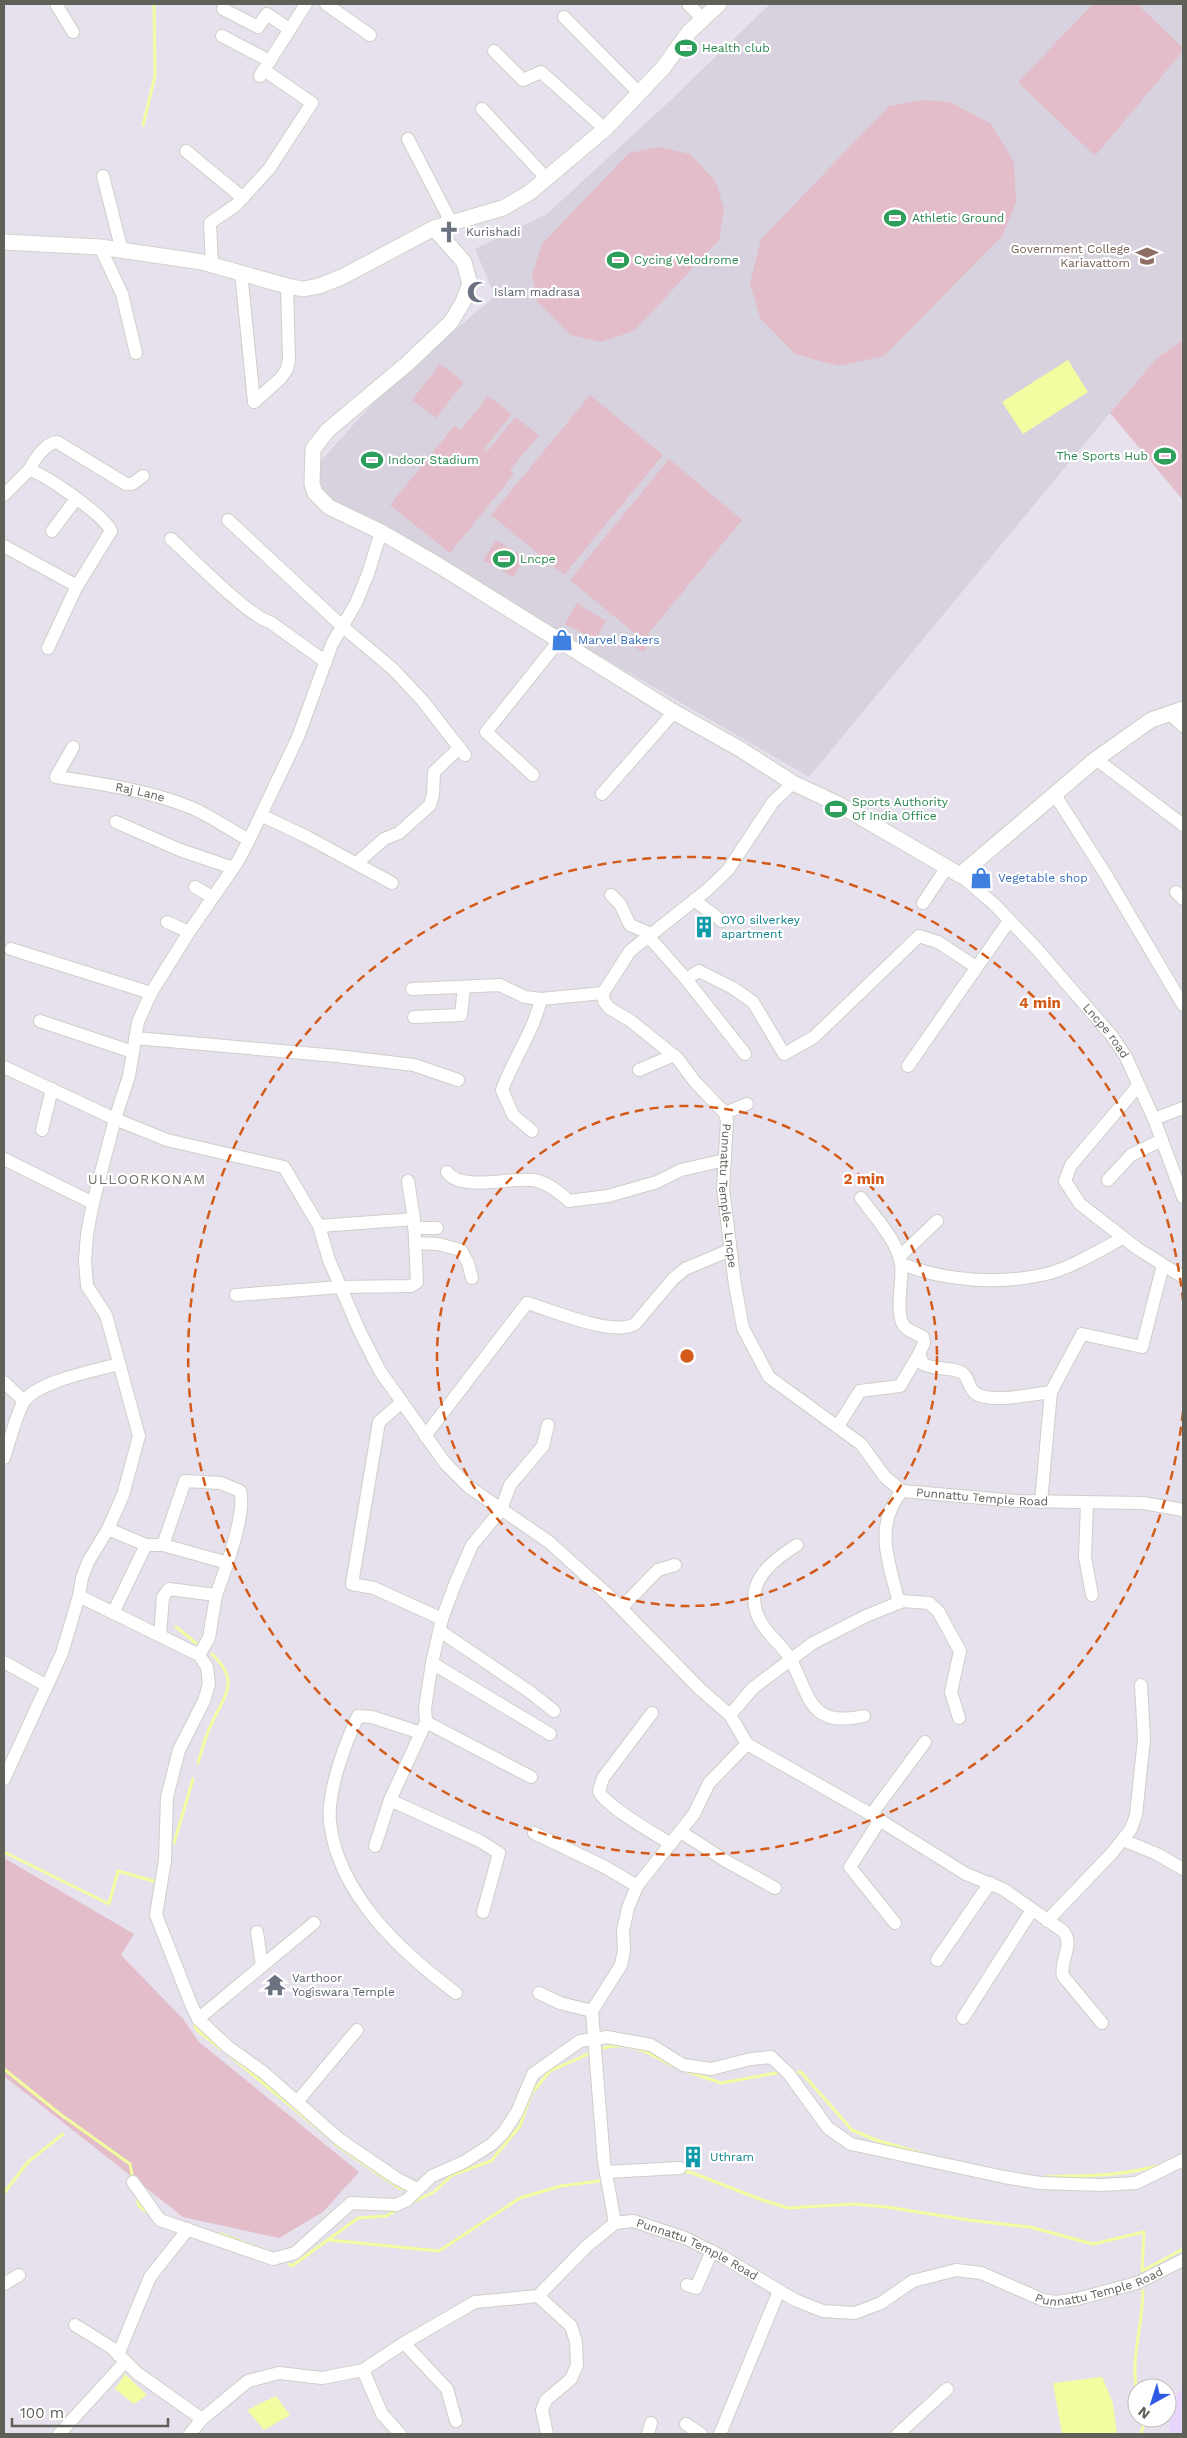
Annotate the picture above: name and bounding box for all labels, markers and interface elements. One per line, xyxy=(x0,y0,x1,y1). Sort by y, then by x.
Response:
sports icon: Health club xyxy=(673,35,699,61)
place label: Health club xyxy=(702,41,770,55)
sports icon: Athletic Ground xyxy=(882,205,908,231)
place label: Athletic Ground xyxy=(912,211,1004,225)
church icon: Kurishadi xyxy=(436,219,462,245)
place label: Kurishadi xyxy=(466,225,520,239)
place label: Government College Kariavattom xyxy=(1011,242,1130,270)
school or university icon: Government College Kariavattom xyxy=(1134,243,1160,269)
sports icon: Cycing Velodrome xyxy=(605,247,631,273)
place label: Cycing Velodrome xyxy=(634,253,739,267)
mosque icon: Islam madrasa xyxy=(465,279,491,305)
place label: Islam madrasa xyxy=(494,285,580,299)
sports icon: The Sports Hub xyxy=(1152,443,1178,469)
sports icon: Indoor Stadium xyxy=(359,447,385,473)
place label: The Sports Hub xyxy=(1057,449,1148,463)
place label: Indoor Stadium xyxy=(388,453,479,467)
sports icon: Lncpe xyxy=(491,546,517,572)
place label: Lncpe xyxy=(520,552,556,566)
shop icon: Marvel Bakers xyxy=(549,627,575,653)
place label: Marvel Bakers xyxy=(578,633,659,647)
street label: Raj Lane xyxy=(114,780,167,805)
place label: Sports Authority Of India Office xyxy=(852,795,949,823)
sports icon: Sports Authority Of India Office xyxy=(823,796,849,822)
shop icon: Vegetable shop xyxy=(968,865,994,891)
place label: Vegetable shop xyxy=(998,871,1088,885)
place label: OYO silverkey apartment xyxy=(721,913,801,941)
building icon: OYO silverkey apartment xyxy=(691,914,717,940)
text: 4 min xyxy=(1019,994,1061,1012)
street label: Lncpe road xyxy=(1080,1001,1132,1061)
street label: Punnattu Temple- Lncpe xyxy=(716,1123,740,1269)
text: 2 min xyxy=(843,1170,885,1188)
district label: ULLOORKONAM xyxy=(88,1171,206,1187)
centre of rings xyxy=(678,1347,696,1365)
street label: Punnattu Temple Road xyxy=(915,1485,1048,1508)
place label: Varthoor Yogiswara Temple xyxy=(292,1971,395,1999)
temple icon: Varthoor Yogiswara Temple xyxy=(262,1972,288,1998)
building icon: Uthram xyxy=(680,2144,706,2170)
place label: Uthram xyxy=(710,2150,754,2164)
street label: Punnattu Temple Road xyxy=(635,2216,760,2283)
street label: Punnattu Temple Road xyxy=(1033,2264,1165,2309)
north arrow xyxy=(1127,2378,1177,2428)
scale bar xyxy=(12,2396,169,2428)
text: 100 m xyxy=(20,2404,64,2422)
text: N xyxy=(1135,2404,1153,2423)

